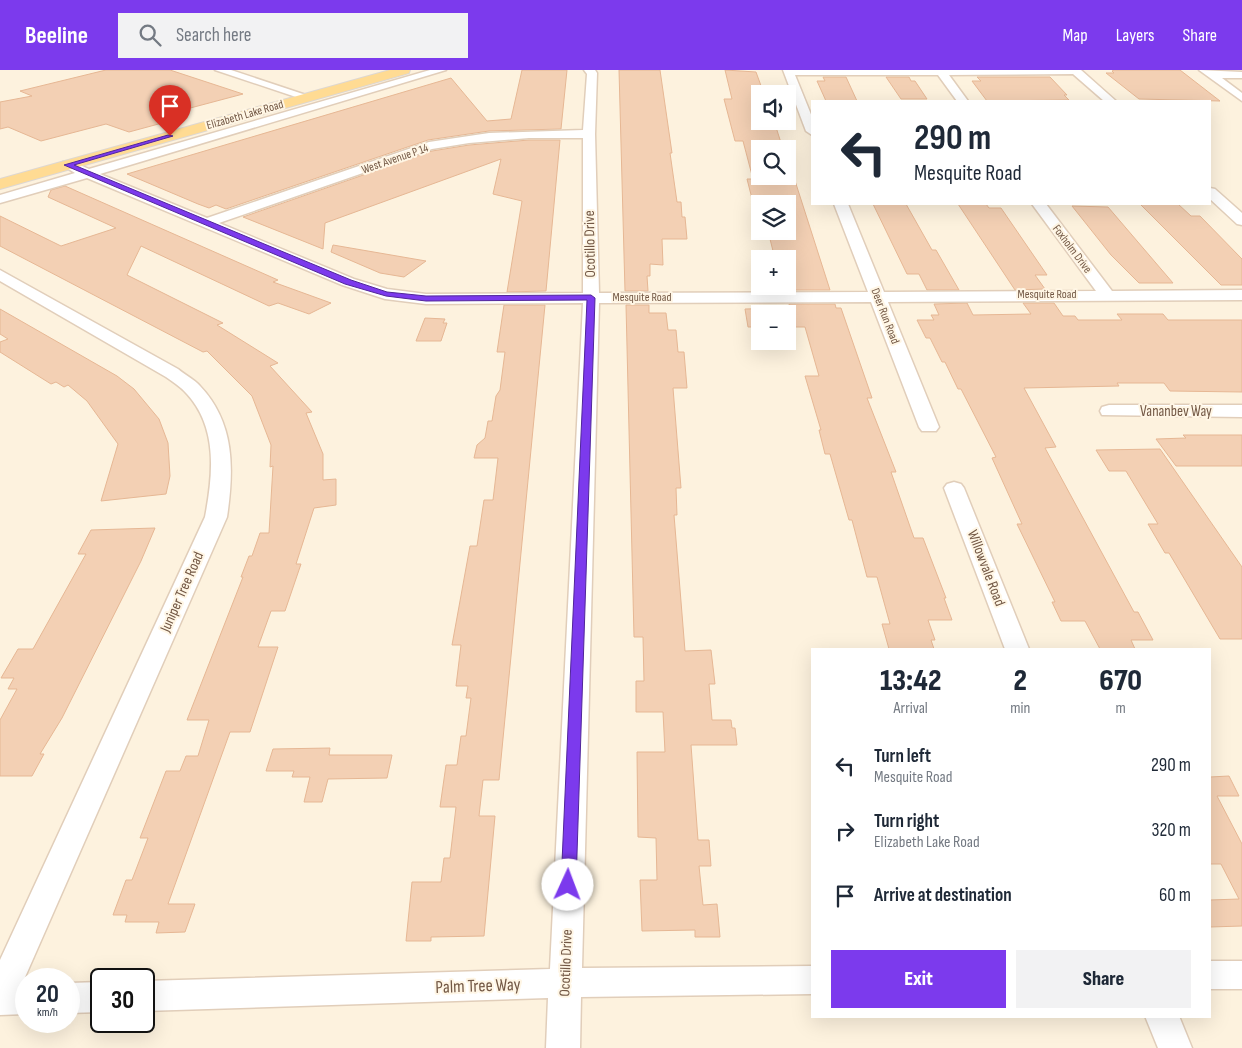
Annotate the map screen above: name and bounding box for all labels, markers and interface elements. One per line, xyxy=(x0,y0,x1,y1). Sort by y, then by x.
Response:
search box xyxy=(118,13,468,58)
text: Beeline xyxy=(25,21,88,50)
icon: search xyxy=(136,21,164,49)
text: Search here xyxy=(176,24,251,47)
text: Map xyxy=(1063,25,1088,46)
text: Layers xyxy=(1116,25,1155,46)
text: Share xyxy=(1183,25,1217,46)
pin xyxy=(149,85,191,136)
map controls xyxy=(751,85,796,350)
button: sound xyxy=(751,85,796,130)
icon: arrive xyxy=(156,92,184,120)
street label: Elizabeth Lake Road xyxy=(205,97,285,133)
text: 290 m xyxy=(914,117,991,160)
icon: left xyxy=(831,120,896,185)
button: search xyxy=(751,140,796,185)
street label: West Avenue P 14 xyxy=(360,141,430,177)
text: Mesquite Road xyxy=(914,160,1022,187)
button: layers xyxy=(751,195,796,240)
street label: Ocotillo Drive xyxy=(580,210,600,278)
street label: Foxholm Drive xyxy=(1049,222,1095,276)
button: + xyxy=(751,250,796,295)
street label: Deer Run Road xyxy=(868,286,902,346)
street label: Mesquite Road xyxy=(1018,287,1076,302)
street label: Mesquite Road xyxy=(613,290,671,305)
button: − xyxy=(751,305,796,350)
street label: Vananbev Way xyxy=(1140,402,1212,421)
street label: Willowvale Road xyxy=(963,527,1009,609)
street label: Juniper Tree Road xyxy=(155,549,208,636)
text: 13:42 xyxy=(880,663,941,699)
text: 2 xyxy=(1014,663,1027,699)
text: 670 xyxy=(1099,663,1142,699)
text: Arrival xyxy=(893,699,928,718)
text: min xyxy=(1010,699,1030,718)
text: m xyxy=(1116,699,1126,718)
text: Turn left xyxy=(874,745,931,768)
icon: left xyxy=(831,752,859,780)
text: 290 m xyxy=(1151,754,1191,777)
text: Mesquite Road xyxy=(874,768,952,787)
text: Turn right xyxy=(874,810,939,833)
icon: right xyxy=(831,817,859,845)
text: 320 m xyxy=(1151,819,1191,842)
text: Elizabeth Lake Road xyxy=(874,833,980,852)
position arrow xyxy=(541,858,593,910)
icon: arrive xyxy=(831,882,859,910)
text: Arrive at destination xyxy=(874,884,1012,907)
text: 60 m xyxy=(1159,884,1191,907)
street label: Ocotillo Drive xyxy=(555,929,577,997)
button: Exit xyxy=(831,950,1006,1008)
button: Share xyxy=(1016,950,1191,1008)
speed limit sign: 30 xyxy=(90,968,155,1033)
street label: Palm Tree Way xyxy=(435,974,521,998)
text: 20 xyxy=(36,979,59,1010)
text: km/h xyxy=(37,1005,58,1020)

